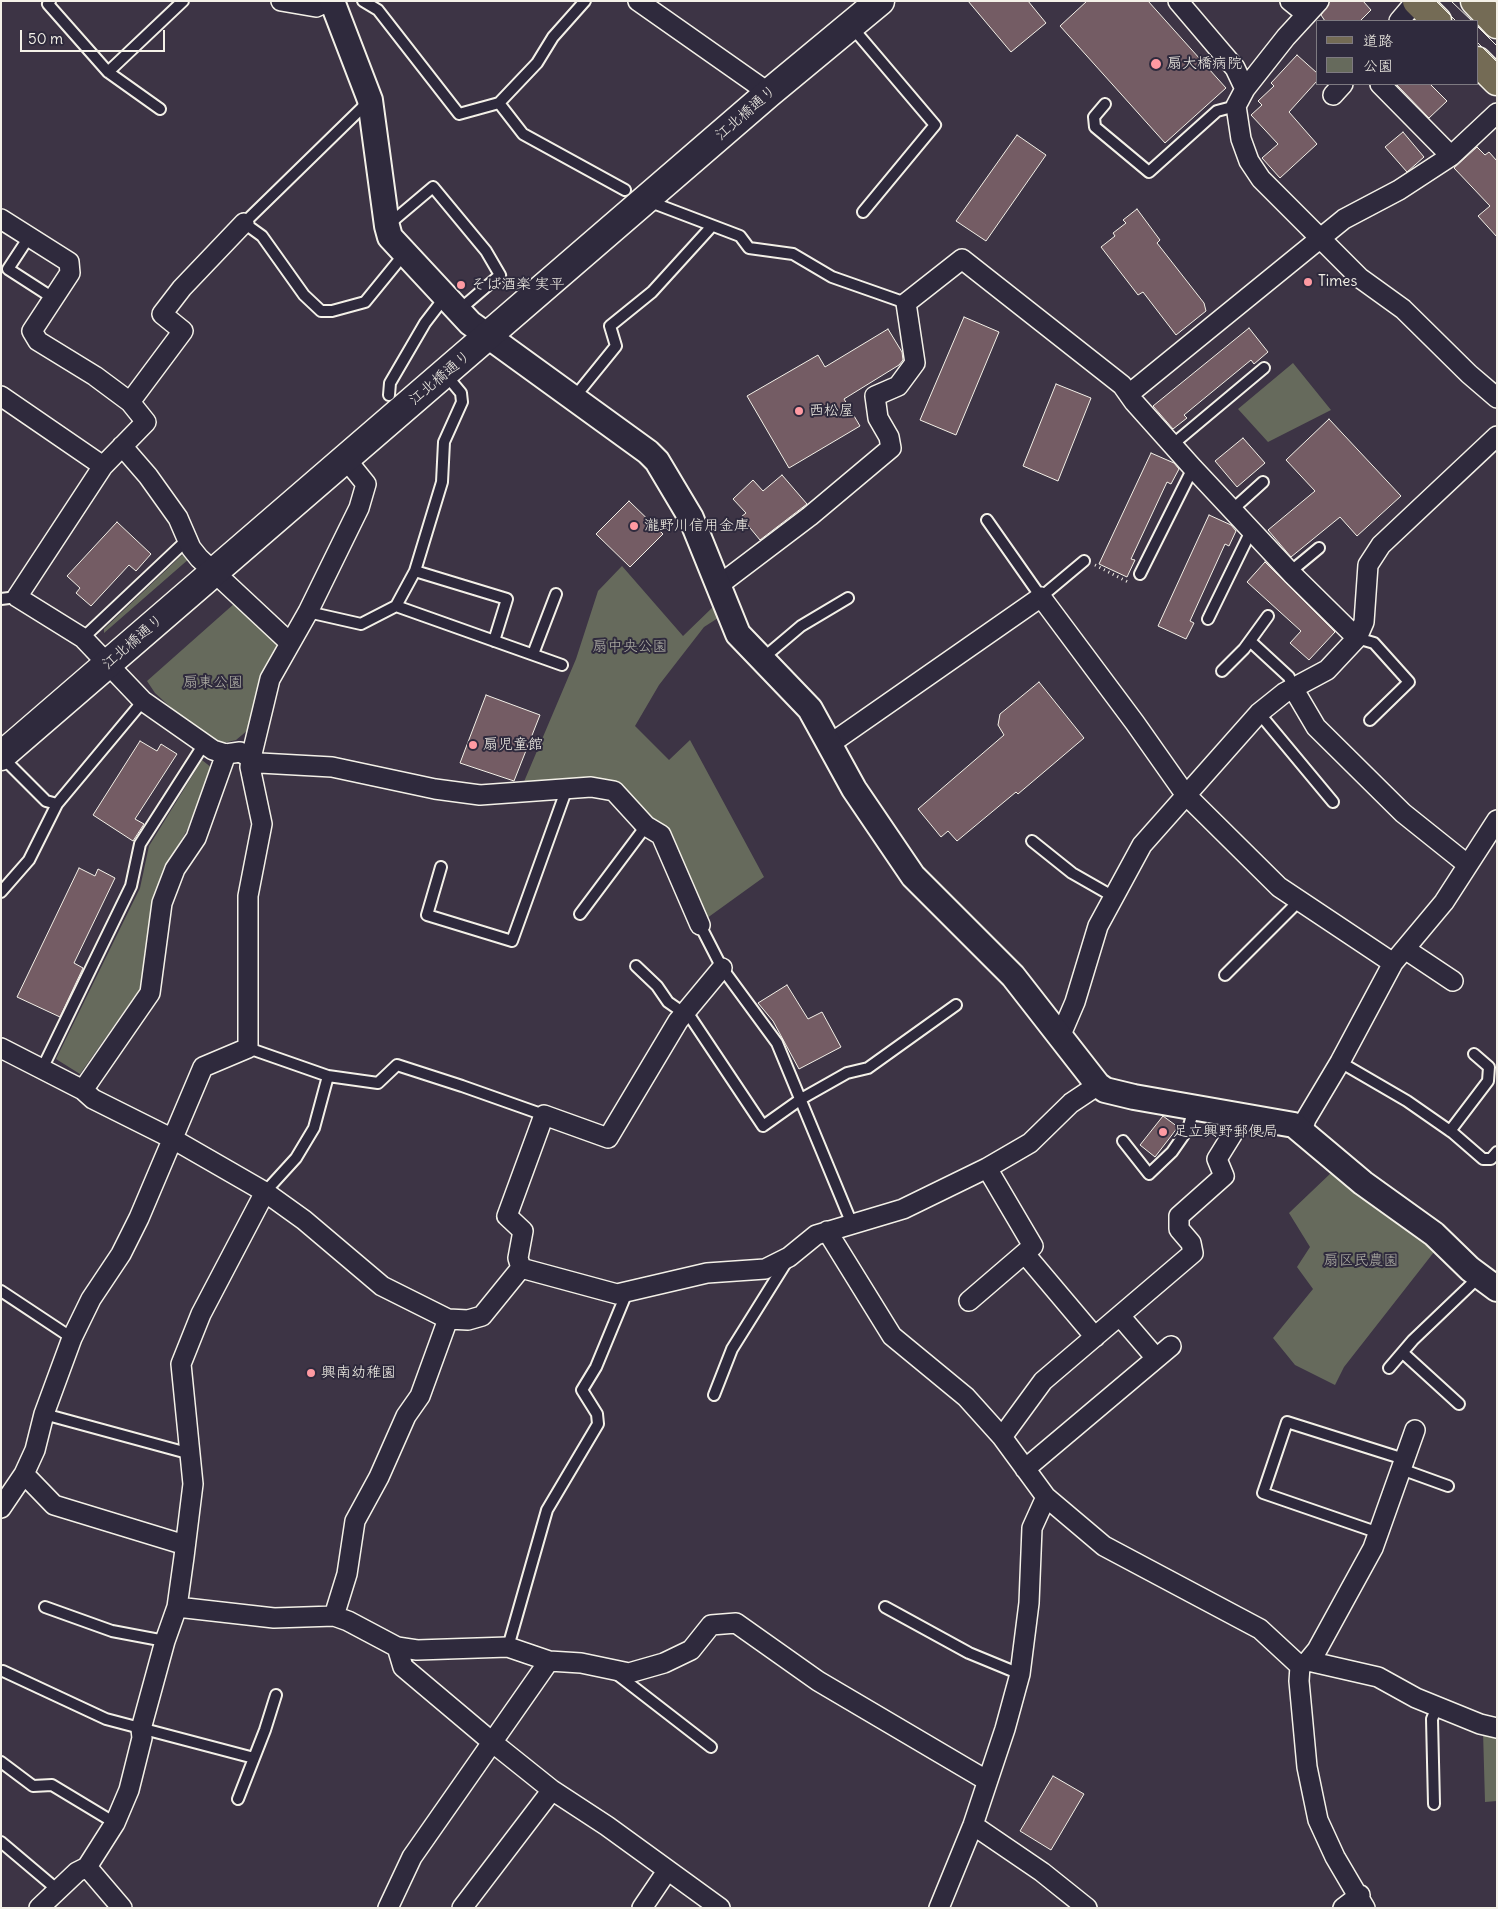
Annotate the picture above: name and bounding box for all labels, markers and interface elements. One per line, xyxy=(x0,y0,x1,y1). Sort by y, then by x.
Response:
scale bar xyxy=(22,20,168,52)
legend xyxy=(1316,20,1478,85)
text: 50 m xyxy=(28,29,63,48)
text: 道路 xyxy=(1363,31,1393,50)
place label: 扇大橋病院 xyxy=(1167,55,1242,73)
text: 公園 xyxy=(1363,56,1393,75)
marker: 扇大橋病院 xyxy=(1149,57,1163,71)
street label: 江北橋通り xyxy=(712,82,780,144)
place label: Times xyxy=(1318,273,1357,291)
place label: そば酒楽 実平 xyxy=(471,276,565,294)
marker: Times xyxy=(1302,276,1314,288)
marker: そば酒楽 実平 xyxy=(455,279,467,291)
street label: 江北橋通り xyxy=(405,347,475,409)
place label: 西松屋 xyxy=(809,402,854,420)
marker: 西松屋 xyxy=(793,405,805,417)
place label: 瀧野川信用金庫 xyxy=(644,517,749,535)
marker: 瀧野川信用金庫 xyxy=(628,520,640,532)
street label: 江北橋通り xyxy=(99,611,167,673)
park label: 扇中央公園 xyxy=(593,638,667,656)
park label: 扇東公園 xyxy=(183,674,243,692)
place label: 扇児童館 xyxy=(483,736,543,754)
marker: 扇児童館 xyxy=(467,739,479,751)
place label: 足立興野郵便局 xyxy=(1173,1123,1278,1141)
marker: 足立興野郵便局 xyxy=(1157,1126,1169,1138)
park label: 扇区民農園 xyxy=(1324,1252,1398,1270)
place label: 興南幼稚園 xyxy=(321,1364,396,1382)
marker: 興南幼稚園 xyxy=(305,1367,317,1379)

